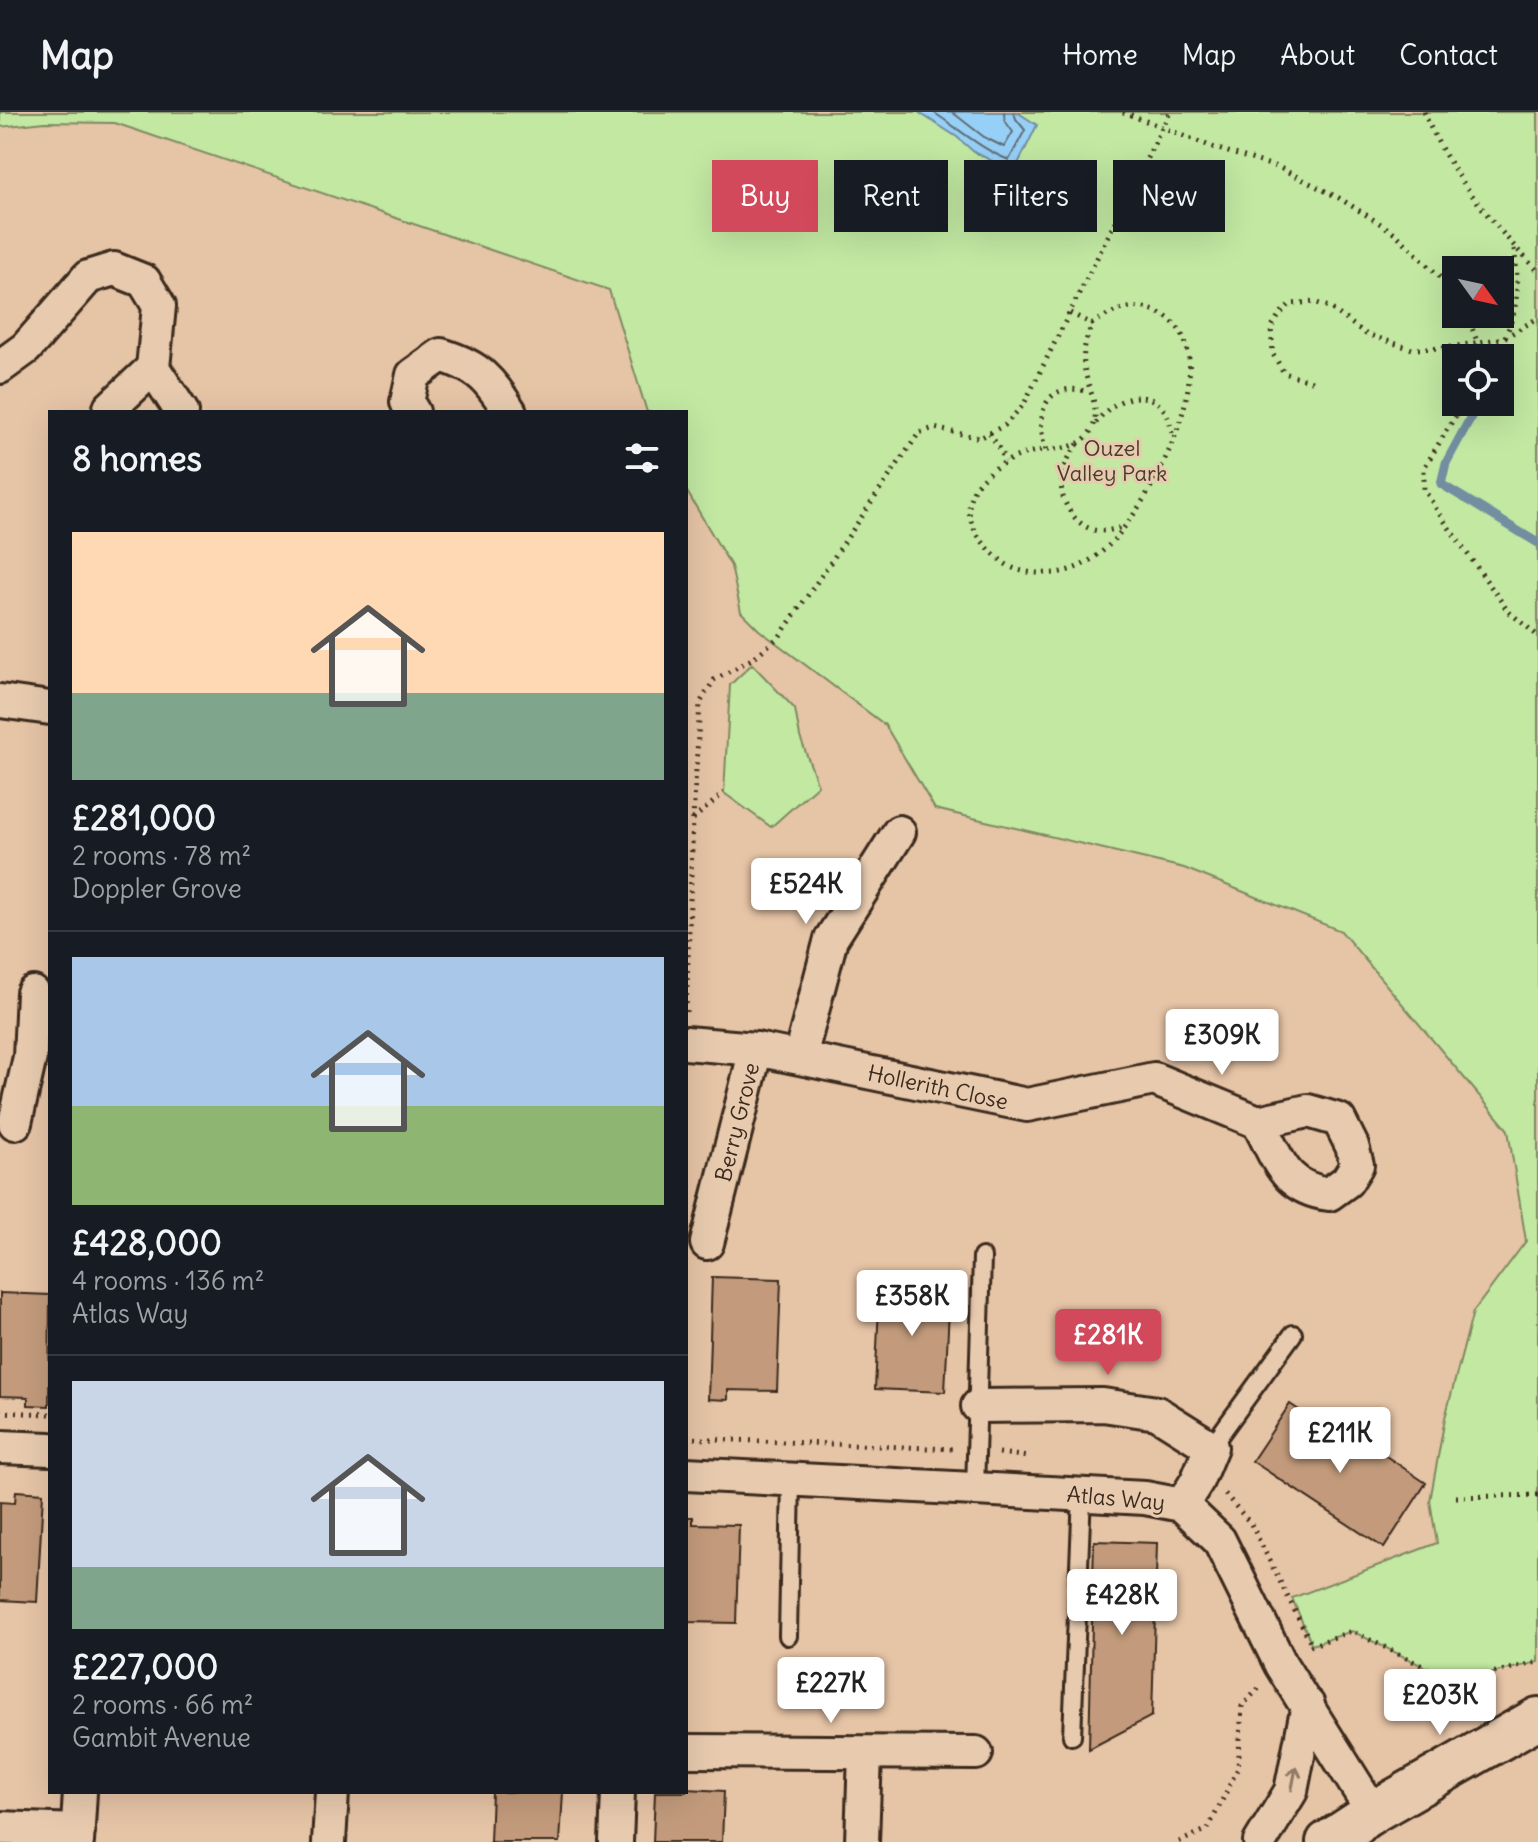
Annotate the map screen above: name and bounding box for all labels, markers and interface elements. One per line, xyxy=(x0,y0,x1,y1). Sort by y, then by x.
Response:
text: Map xyxy=(40,32,114,79)
text: Home xyxy=(1062,37,1138,73)
text: Map xyxy=(1182,37,1236,73)
text: About xyxy=(1280,37,1355,73)
text: Contact xyxy=(1399,37,1498,73)
chip: Buy xyxy=(712,160,818,232)
chip: Rent xyxy=(834,160,948,232)
chip: Filters xyxy=(964,160,1097,232)
chip: New xyxy=(1113,160,1225,232)
north arrow xyxy=(1442,256,1514,328)
map controls xyxy=(1442,256,1514,416)
button: locate xyxy=(1442,344,1514,416)
park label: Ouzel Valley Park xyxy=(1057,434,1167,487)
icon: filters xyxy=(620,436,664,480)
text: 8 homes xyxy=(72,437,202,480)
icon: home xyxy=(296,584,440,728)
text: £281,000 xyxy=(72,796,216,839)
text: 2 rooms · 78 m² xyxy=(72,839,251,872)
pin: £524K xyxy=(750,858,862,926)
text: £524K xyxy=(769,867,843,900)
text: Doppler Grove xyxy=(72,872,242,905)
icon: home xyxy=(296,1009,440,1153)
pin: £309K xyxy=(1166,1009,1278,1077)
text: £309K xyxy=(1184,1018,1260,1051)
street label: Hollerith Close xyxy=(865,1058,1011,1116)
street label: Berry Grove xyxy=(709,1060,765,1184)
text: £428,000 xyxy=(72,1221,222,1264)
text: 4 rooms · 136 m² xyxy=(72,1264,264,1297)
pin: £358K xyxy=(856,1270,968,1338)
text: £358K xyxy=(875,1279,949,1312)
text: Atlas Way xyxy=(72,1297,188,1330)
pin: £281K xyxy=(1052,1309,1164,1377)
text: £281K xyxy=(1073,1318,1143,1351)
pin: £211K xyxy=(1284,1407,1396,1475)
text: £211K xyxy=(1308,1416,1372,1449)
icon: home xyxy=(296,1433,440,1577)
street label: Atlas Way xyxy=(1066,1480,1166,1516)
pin: £428K xyxy=(1066,1569,1178,1637)
text: £428K xyxy=(1085,1578,1159,1611)
text: £227,000 xyxy=(72,1645,218,1688)
pin: £227K xyxy=(775,1657,887,1725)
text: £227K xyxy=(795,1666,867,1699)
pin: £203K xyxy=(1384,1669,1496,1737)
text: £203K xyxy=(1402,1678,1478,1711)
text: 2 rooms · 66 m² xyxy=(72,1688,254,1721)
text: Gambit Avenue xyxy=(72,1721,251,1754)
one-way arrow xyxy=(1287,1765,1302,1791)

